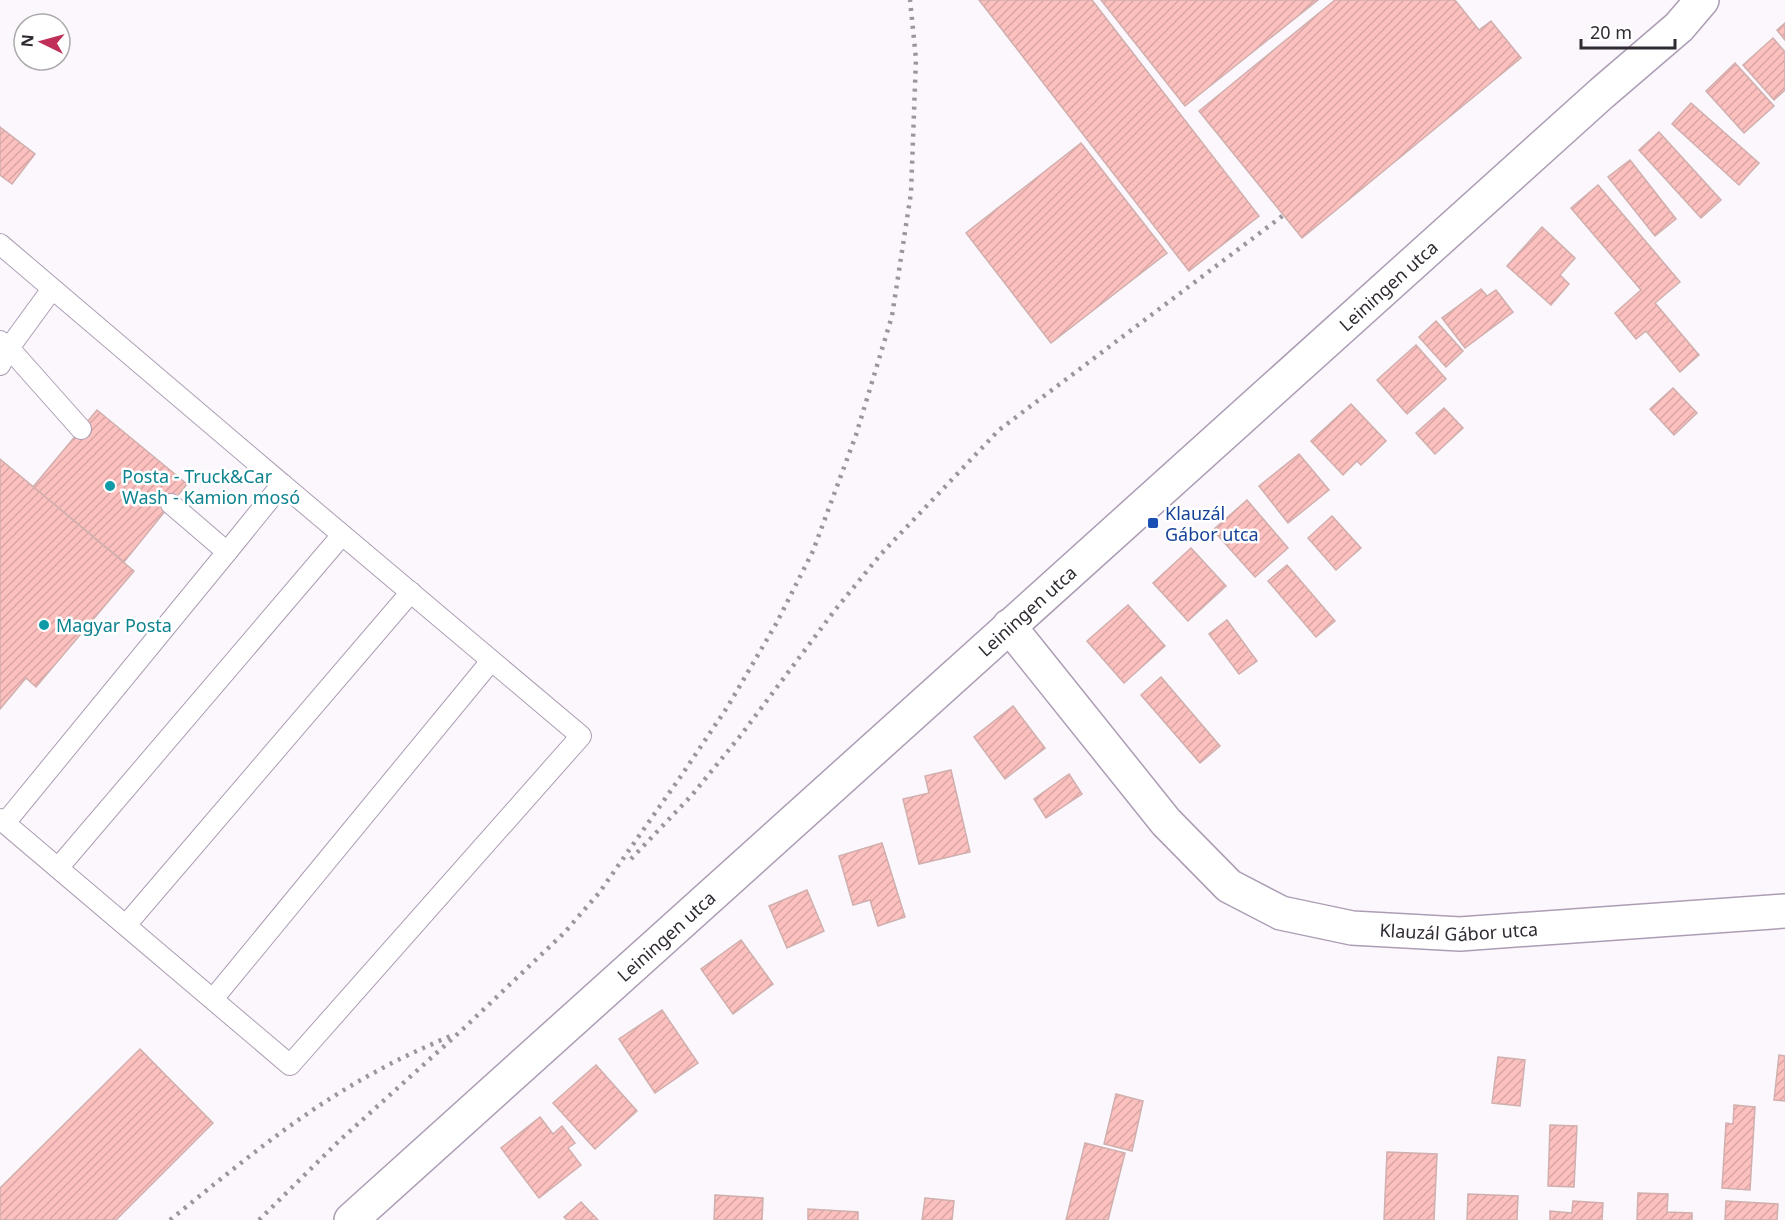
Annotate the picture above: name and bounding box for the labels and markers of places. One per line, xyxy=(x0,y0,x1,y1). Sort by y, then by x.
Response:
place label: Posta - Truck&Car Wash - Kamion mosó xyxy=(122,464,300,509)
marker: Posta - Truck&Car Wash - Kamion mosó xyxy=(103,479,117,493)
place label: Klauzál Gábor utca xyxy=(1165,501,1259,546)
marker: Klauzál Gábor utca xyxy=(1146,516,1160,530)
place label: Magyar Posta xyxy=(56,613,172,637)
marker: Magyar Posta xyxy=(37,618,51,632)

